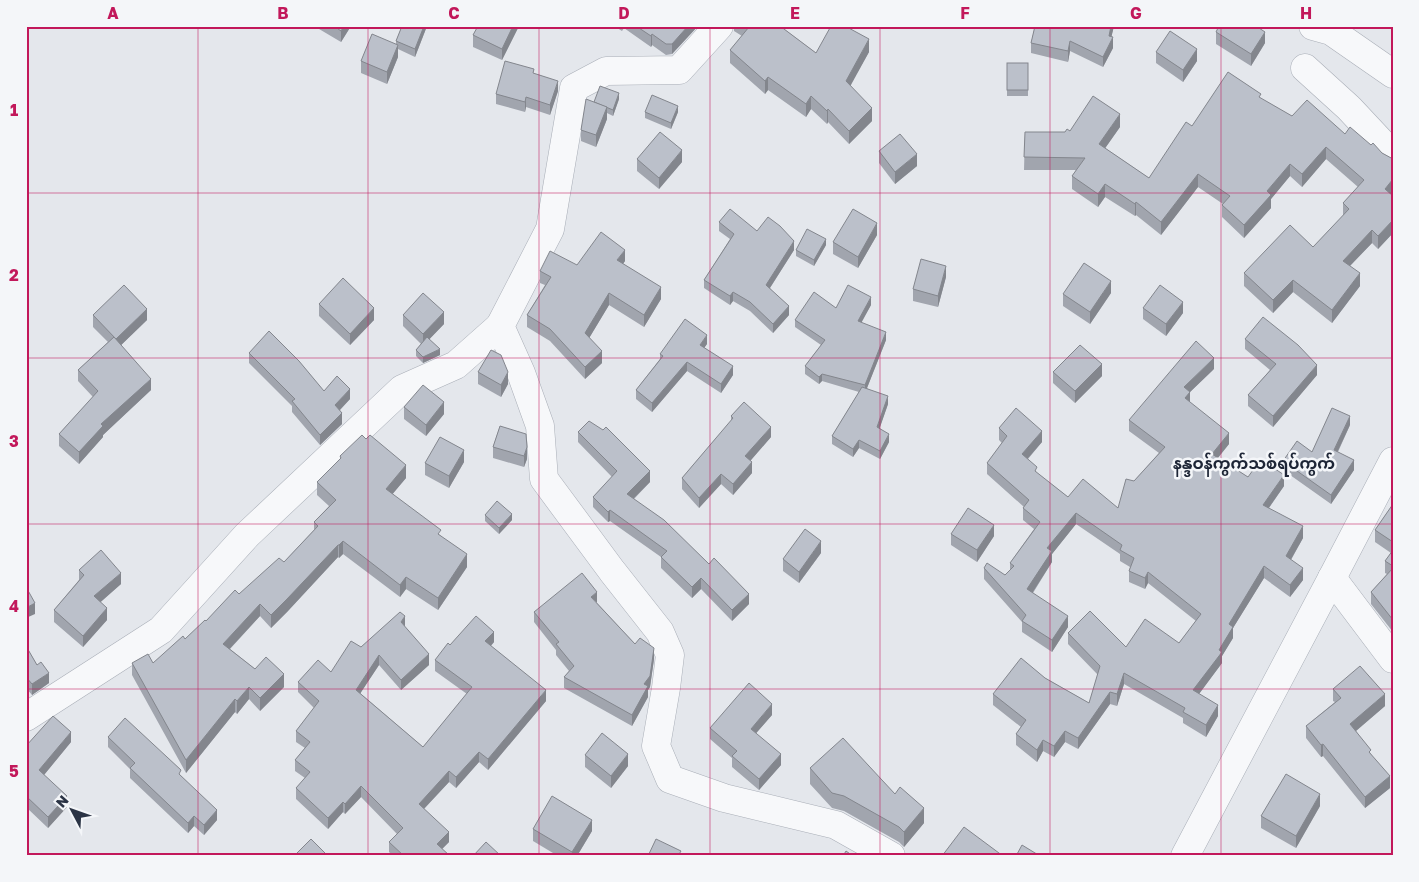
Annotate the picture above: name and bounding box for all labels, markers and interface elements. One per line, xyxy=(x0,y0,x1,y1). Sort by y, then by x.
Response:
text: A xyxy=(107,3,119,23)
text: B xyxy=(277,3,289,23)
text: C xyxy=(448,3,460,23)
text: D xyxy=(618,3,630,23)
text: E xyxy=(790,3,800,23)
text: F xyxy=(960,3,970,23)
text: G xyxy=(1130,3,1142,23)
text: H xyxy=(1300,3,1312,23)
text: 1 xyxy=(10,100,18,120)
text: 2 xyxy=(9,265,19,285)
text: 3 xyxy=(9,431,19,451)
district label: နန္ဒဝန်ကွက်သစ်ရပ်ကွက် xyxy=(1173,452,1335,477)
text: 4 xyxy=(9,596,19,616)
text: 5 xyxy=(9,761,19,781)
north arrow xyxy=(48,784,98,834)
text: N xyxy=(52,792,72,811)

